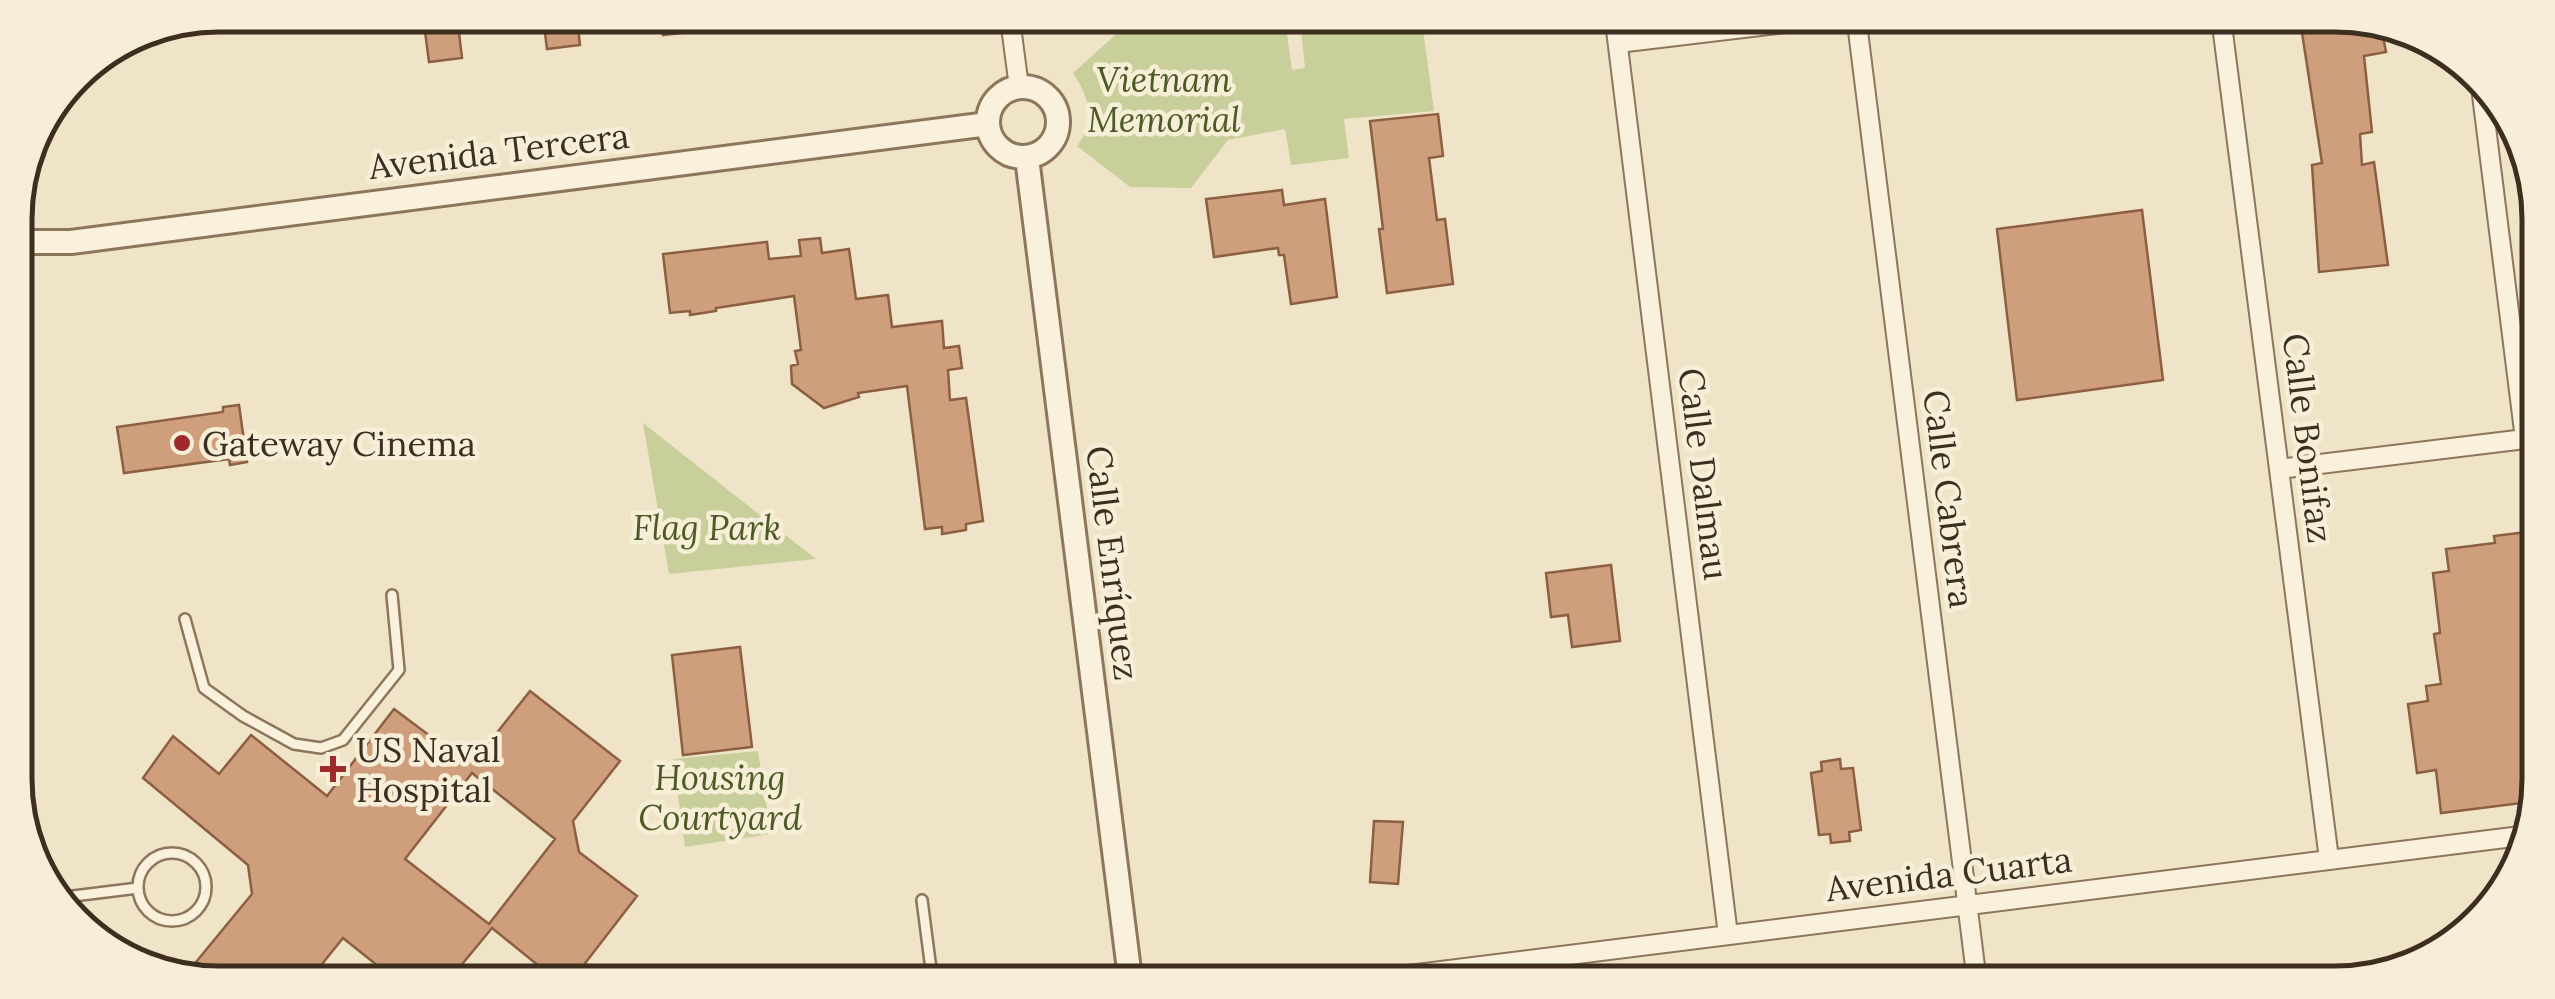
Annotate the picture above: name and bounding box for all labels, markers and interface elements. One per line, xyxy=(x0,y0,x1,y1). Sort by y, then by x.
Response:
park label: Vietnam Memorial xyxy=(1087,57,1241,142)
street label: Avenida Tercera xyxy=(365,113,632,189)
street label: Calle Bonifaz xyxy=(2273,331,2343,545)
street label: Calle Dalmau xyxy=(1669,365,1739,583)
street label: Calle Cabrera xyxy=(1913,387,1985,611)
place label: Gateway Cinema xyxy=(202,421,476,466)
marker: Gateway Cinema xyxy=(171,432,193,454)
street label: Calle Enríquez xyxy=(1076,443,1150,683)
park label: Flag Park xyxy=(633,505,781,550)
place label: US Naval Hospital xyxy=(356,727,500,812)
park label: Housing Courtyard xyxy=(638,755,802,840)
marker: US Naval Hospital xyxy=(320,756,346,782)
street label: Avenida Cuarta xyxy=(1822,837,2075,912)

